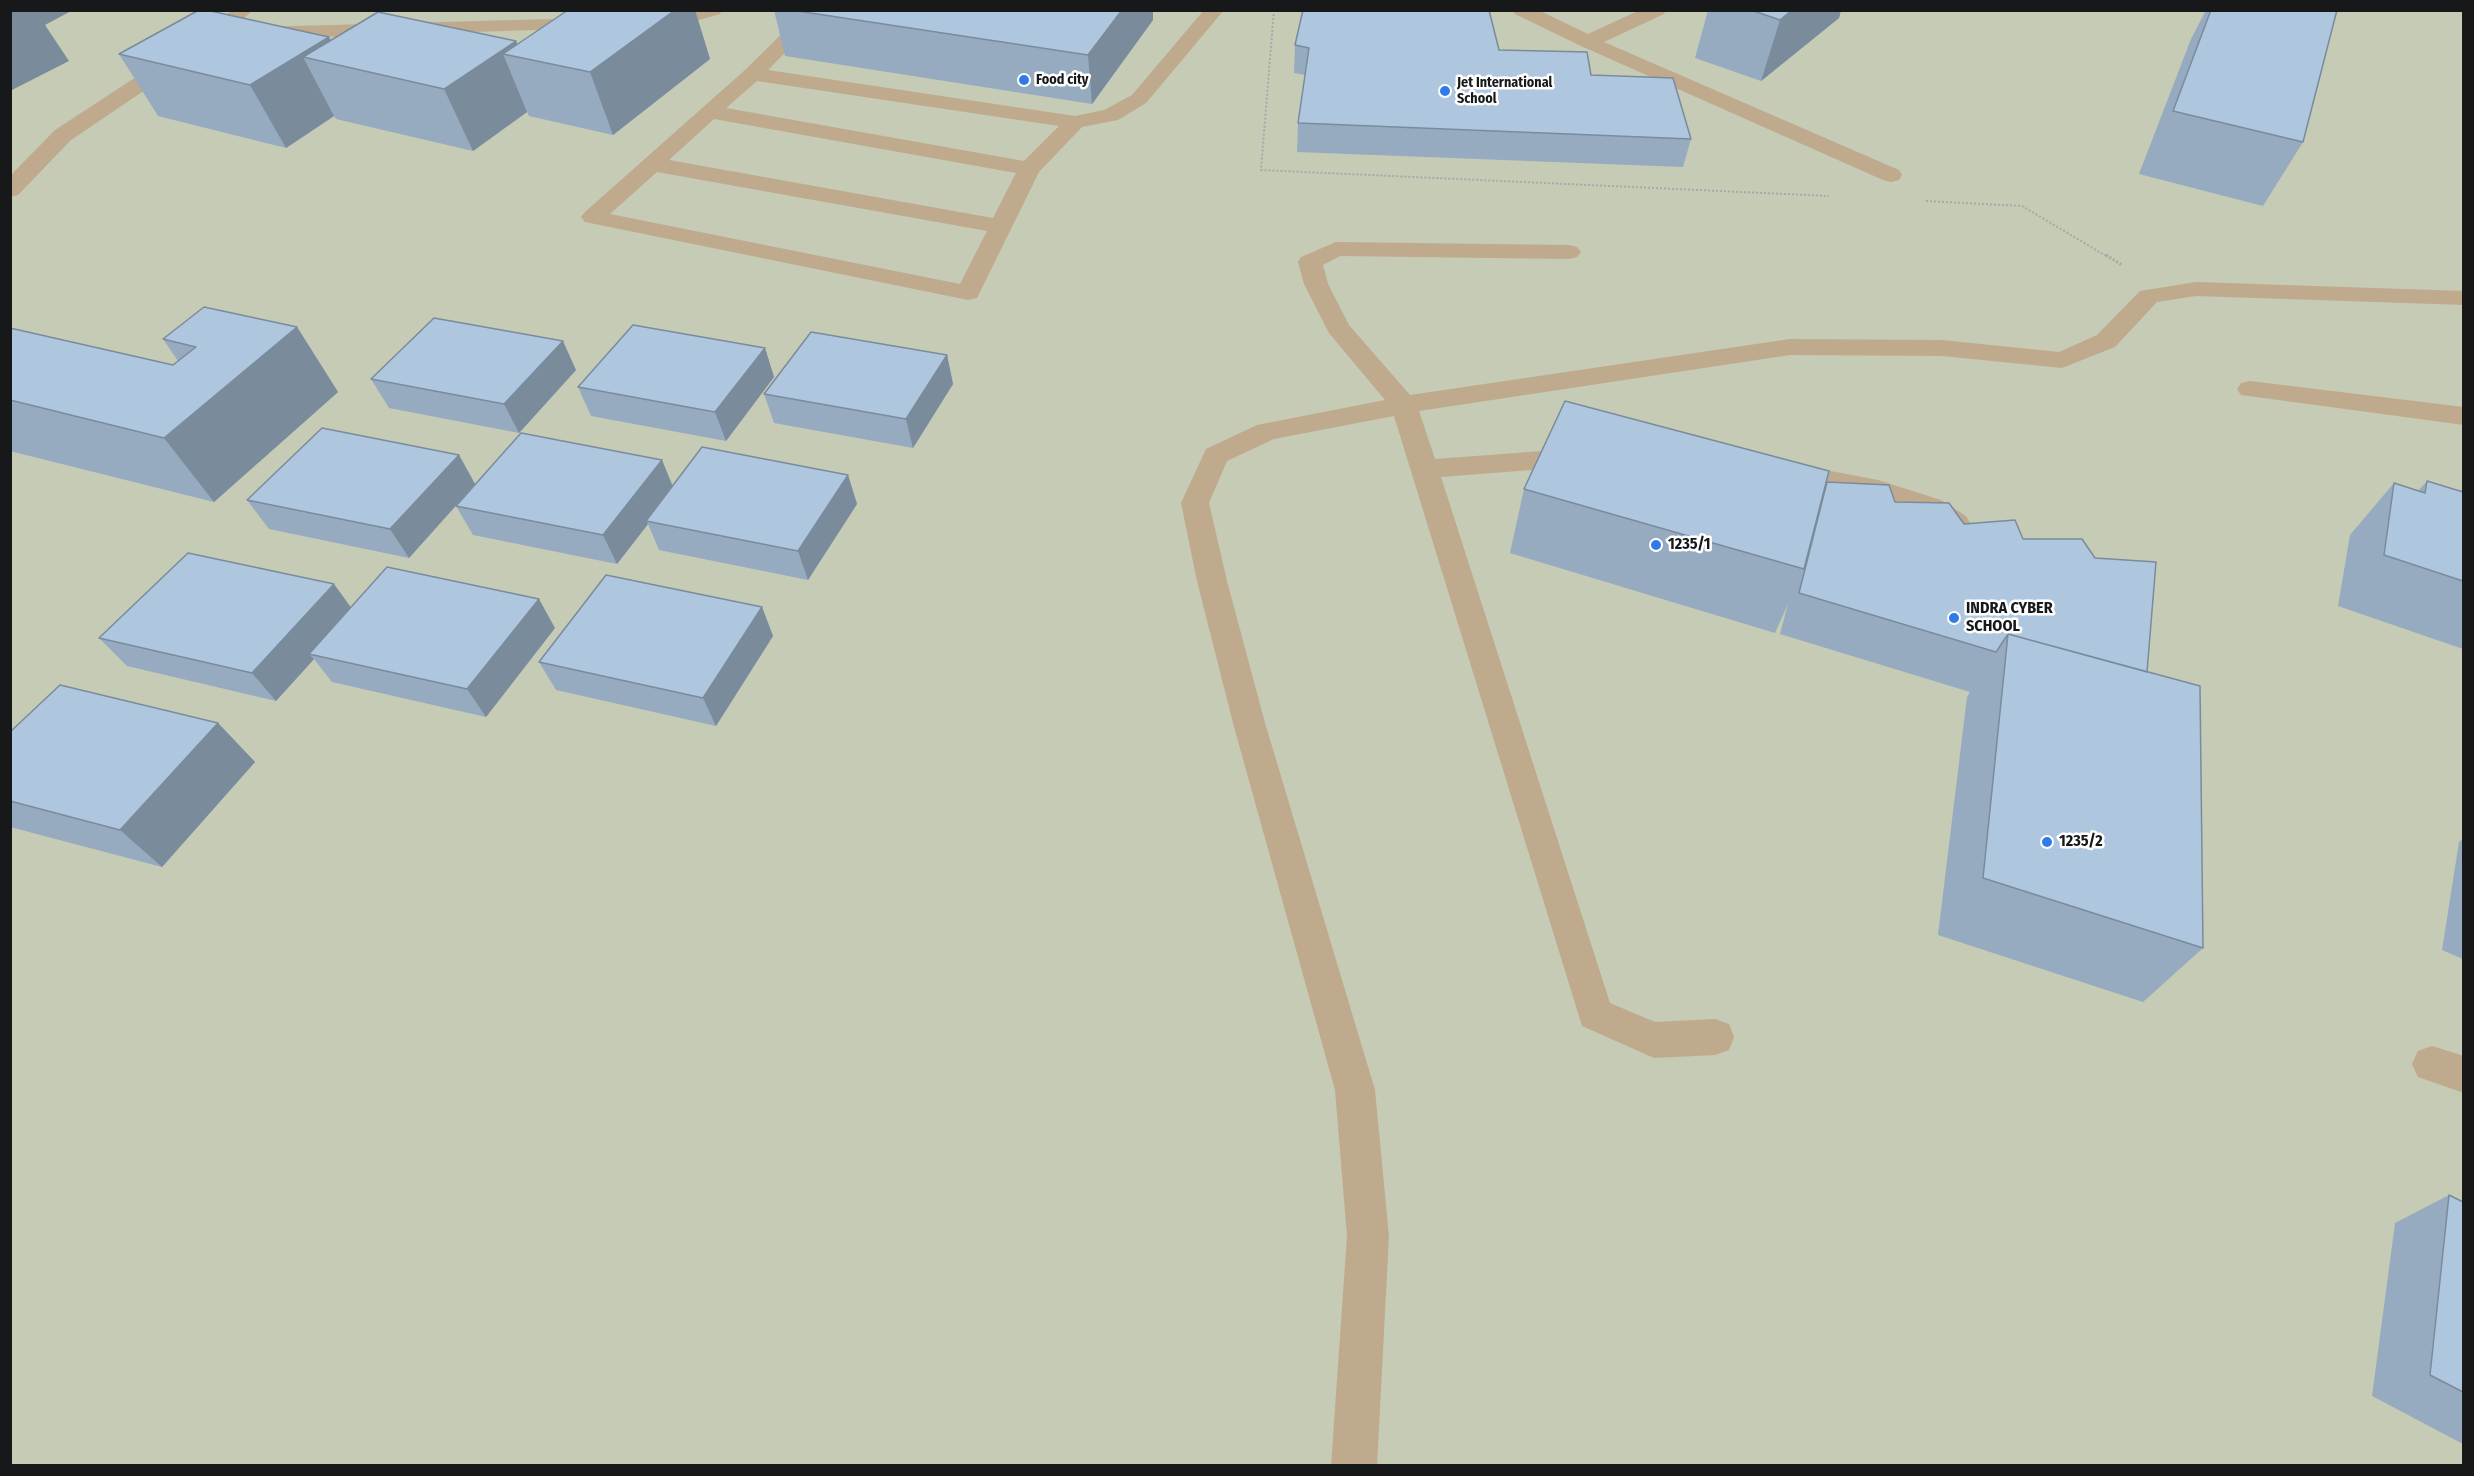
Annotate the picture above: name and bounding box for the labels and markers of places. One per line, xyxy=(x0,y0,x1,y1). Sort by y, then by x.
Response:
place label: Food city xyxy=(1036,72,1088,88)
marker: Food city xyxy=(1017,73,1031,87)
place label: Jet International School xyxy=(1457,75,1552,108)
marker: Jet International School xyxy=(1438,84,1452,98)
place label: 1235/1 xyxy=(1668,535,1711,555)
marker: 1235/1 xyxy=(1649,538,1663,552)
place label: INDRA CYBER SCHOOL xyxy=(1966,599,2053,637)
marker: INDRA CYBER SCHOOL xyxy=(1947,611,1961,625)
place label: 1235/2 xyxy=(2059,832,2103,852)
marker: 1235/2 xyxy=(2040,835,2054,849)

